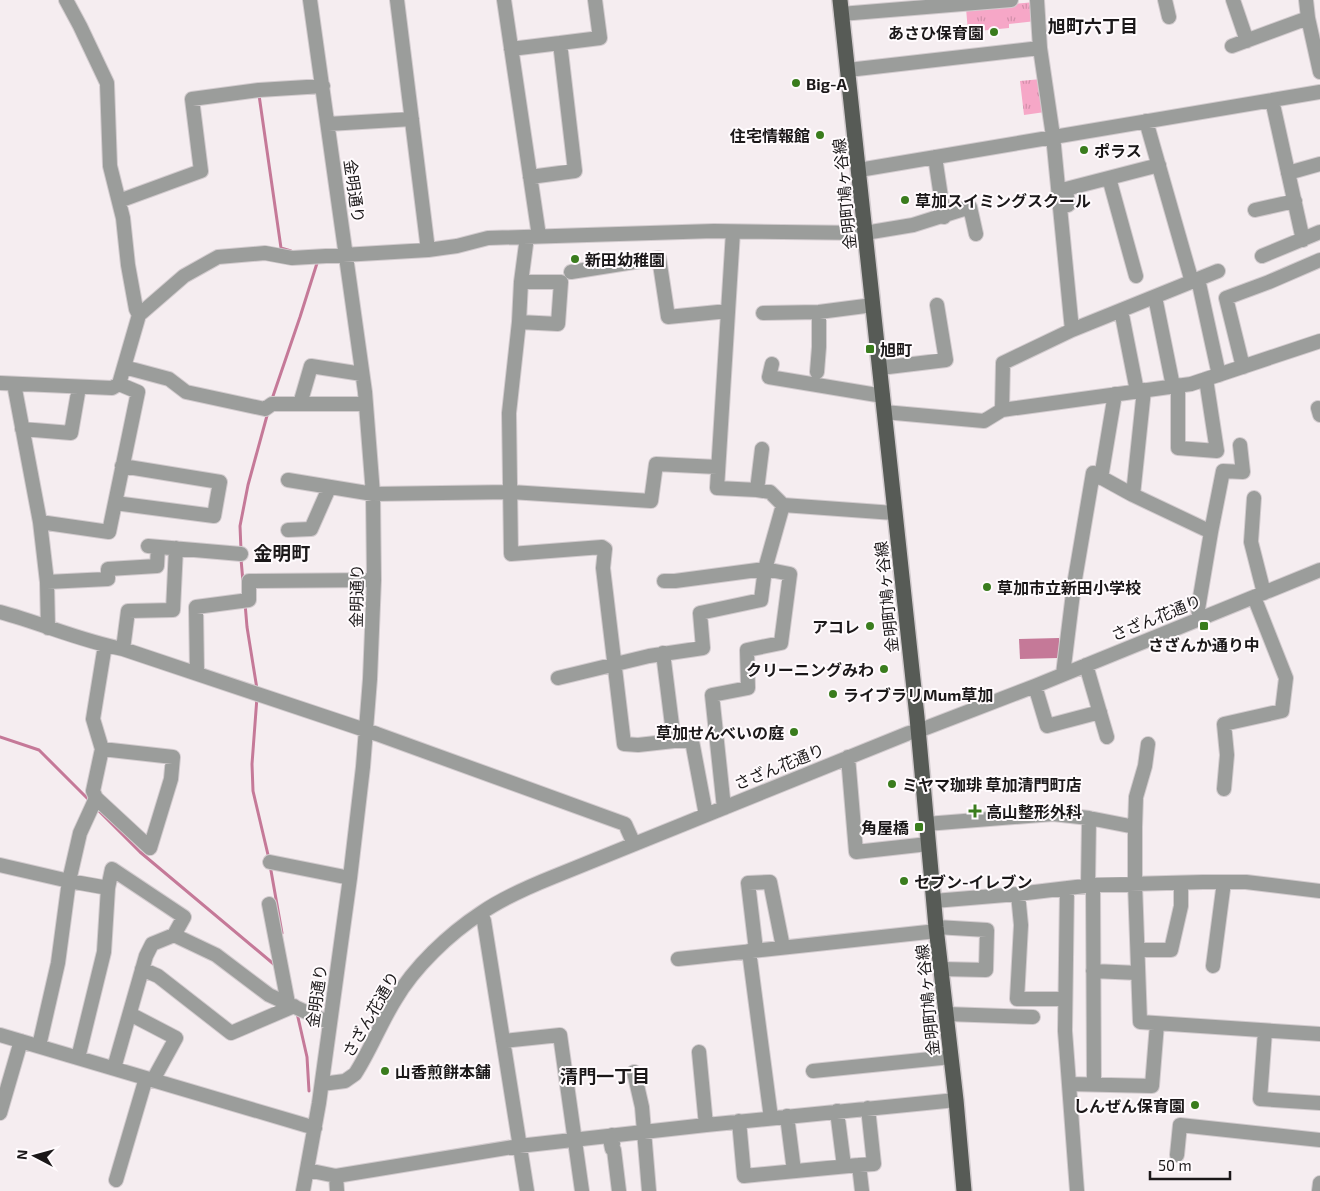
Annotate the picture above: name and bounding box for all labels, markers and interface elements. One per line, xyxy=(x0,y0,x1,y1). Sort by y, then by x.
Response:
district label: 旭町六丁目 xyxy=(1048,15,1138,37)
place label: あさひ保育園 xyxy=(888,23,984,42)
marker: あさひ保育園 xyxy=(988,26,1000,38)
place label: Big-A xyxy=(806,74,848,93)
marker: Big-A xyxy=(790,77,802,89)
place label: 住宅情報館 xyxy=(729,126,810,145)
marker: 住宅情報館 xyxy=(814,129,826,141)
street label: 金明町鳩ヶ谷線 xyxy=(829,137,859,251)
place label: ポラス xyxy=(1094,141,1142,160)
marker: ポラス xyxy=(1078,144,1090,156)
street label: 金明通り xyxy=(341,158,369,224)
place label: 草加スイミングスクール xyxy=(915,191,1091,210)
marker: 草加スイミングスクール xyxy=(899,194,911,206)
place label: 新田幼稚園 xyxy=(585,250,665,269)
marker: 新田幼稚園 xyxy=(569,253,581,265)
place label: 旭町 xyxy=(880,340,912,359)
marker: 旭町 xyxy=(864,343,876,355)
street label: 金明町鳩ヶ谷線 xyxy=(871,540,901,654)
district label: 金明町 xyxy=(253,541,311,564)
street label: 金明通り xyxy=(346,564,366,628)
place label: 草加市立新田小学校 xyxy=(997,578,1141,597)
marker: 草加市立新田小学校 xyxy=(981,581,993,593)
street label: さざん花通り xyxy=(1108,590,1204,644)
place label: アコレ xyxy=(812,617,860,636)
marker: アコレ xyxy=(864,620,876,632)
marker: さざんか通り中 xyxy=(1198,620,1210,632)
place label: さざんか通り中 xyxy=(1148,635,1260,654)
place label: クリーニングみわ xyxy=(746,660,874,679)
marker: クリーニングみわ xyxy=(878,663,890,675)
place label: ライブラリMum草加 xyxy=(843,685,993,704)
marker: ライブラリMum草加 xyxy=(827,688,839,700)
place label: 草加せんべいの庭 xyxy=(656,723,784,742)
marker: 草加せんべいの庭 xyxy=(788,726,800,738)
street label: さざん花通り xyxy=(731,739,827,793)
place label: ミヤマ珈琲 草加清門町店 xyxy=(902,775,1081,794)
marker: ミヤマ珈琲 草加清門町店 xyxy=(886,778,898,790)
place label: 高山整形外科 xyxy=(986,802,1082,821)
marker: 高山整形外科 xyxy=(968,804,982,818)
place label: 角屋橋 xyxy=(861,818,909,837)
marker: 角屋橋 xyxy=(913,821,925,833)
place label: セブン-イレブン xyxy=(914,872,1033,891)
marker: セブン-イレブン xyxy=(898,875,910,887)
street label: 金明町鳩ヶ谷線 xyxy=(912,943,942,1057)
street label: 金明通り xyxy=(302,963,330,1029)
street label: さざん花通り xyxy=(338,968,402,1060)
place label: 山香煎餅本舗 xyxy=(395,1062,491,1081)
marker: 山香煎餅本舗 xyxy=(379,1065,391,1077)
district label: 清門一丁目 xyxy=(560,1065,650,1087)
place label: しんぜん保育園 xyxy=(1073,1096,1185,1115)
marker: しんぜん保育園 xyxy=(1189,1099,1201,1111)
north arrow xyxy=(10,1131,60,1181)
scale bar xyxy=(1150,1148,1230,1180)
text: N xyxy=(13,1149,31,1161)
text: 50 m xyxy=(1158,1156,1192,1174)

